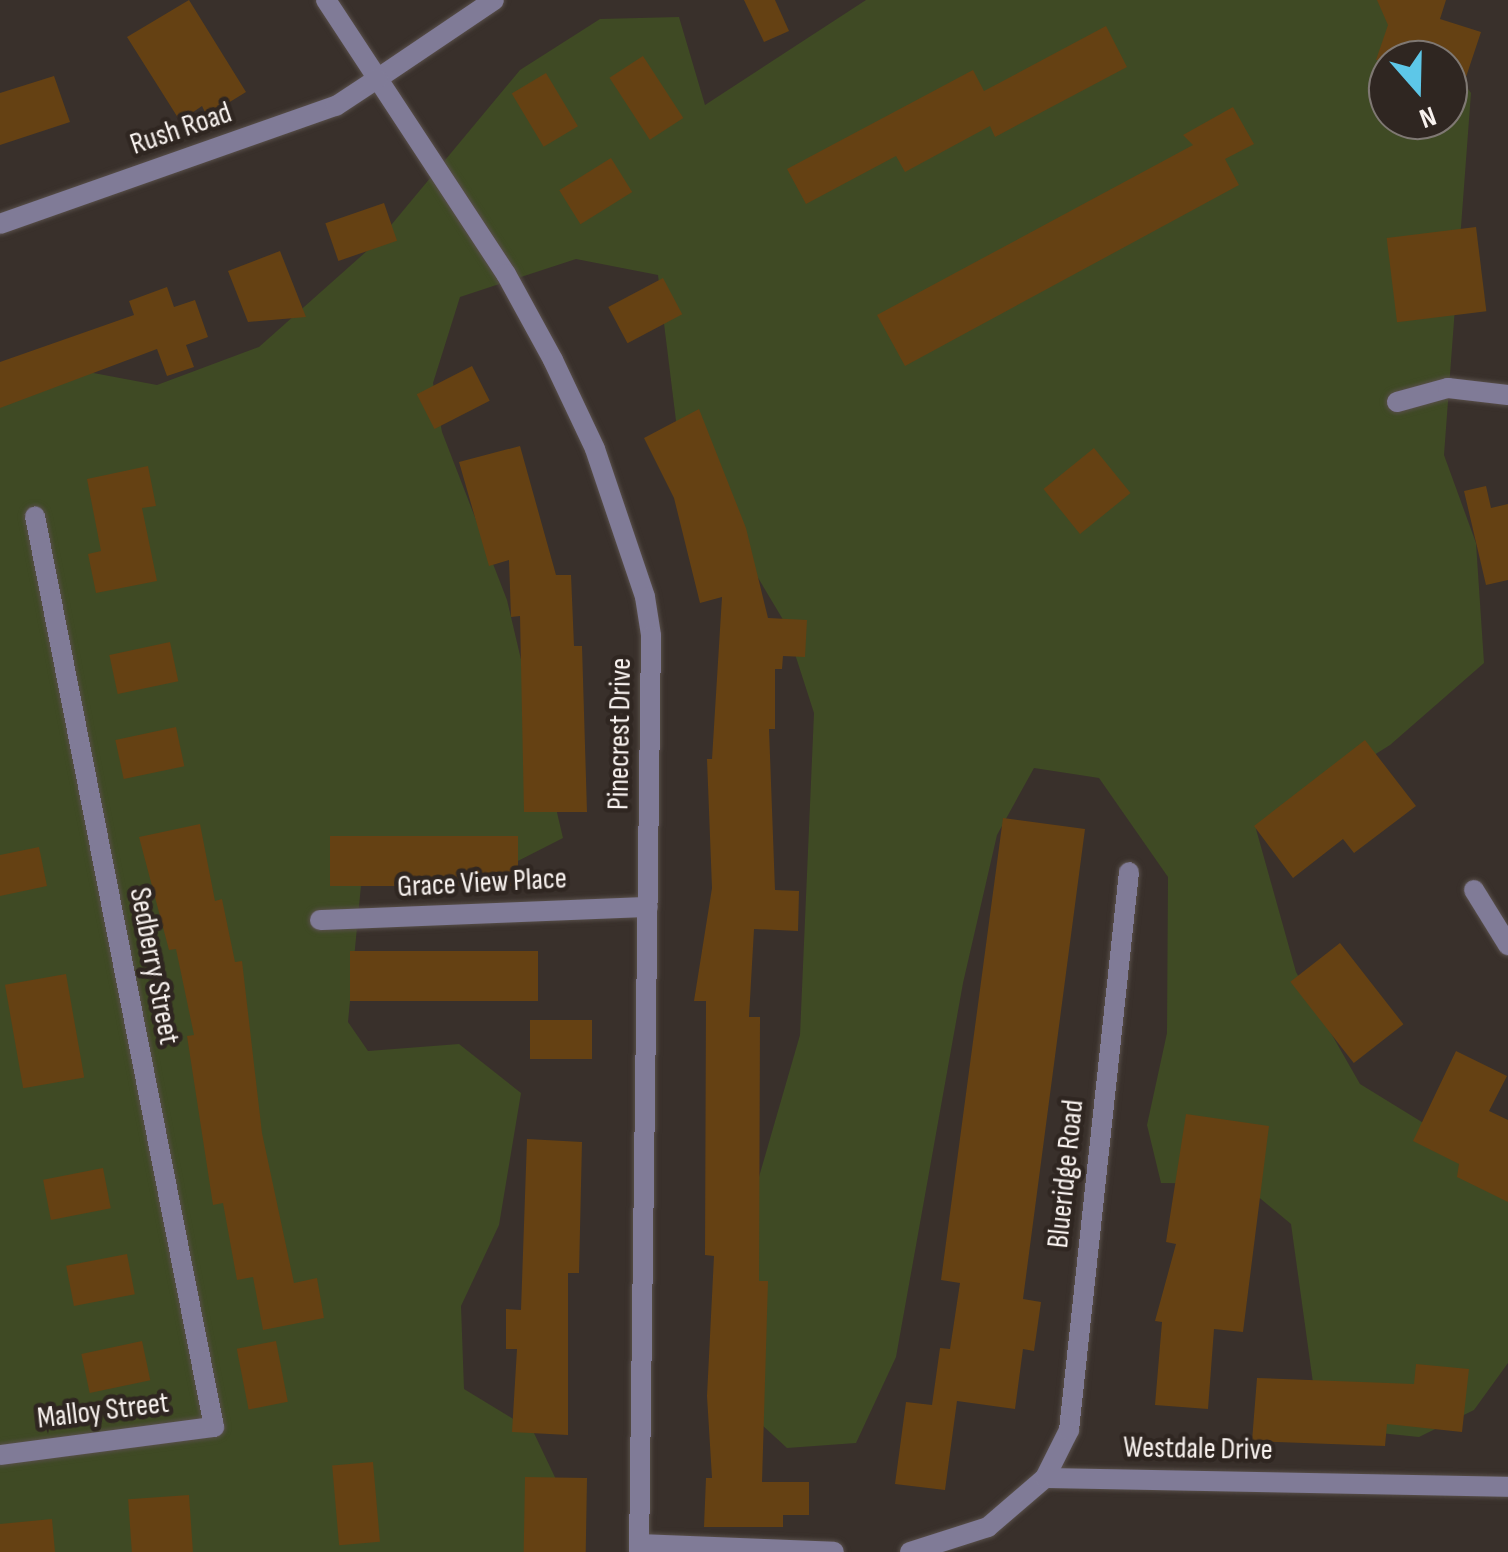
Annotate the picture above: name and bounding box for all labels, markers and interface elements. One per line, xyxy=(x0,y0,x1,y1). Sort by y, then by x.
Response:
north arrow xyxy=(1368,40,1468,140)
street label: Rush Road xyxy=(126,95,236,163)
text: N xyxy=(1415,99,1440,135)
street label: Pinecrest Drive xyxy=(601,658,639,810)
street label: Grace View Place xyxy=(396,861,568,905)
street label: Sedberry Street xyxy=(121,885,187,1047)
street label: Blueridge Road xyxy=(1040,1098,1092,1250)
street label: Malloy Street xyxy=(35,1385,171,1437)
street label: Westdale Drive xyxy=(1123,1430,1273,1468)

